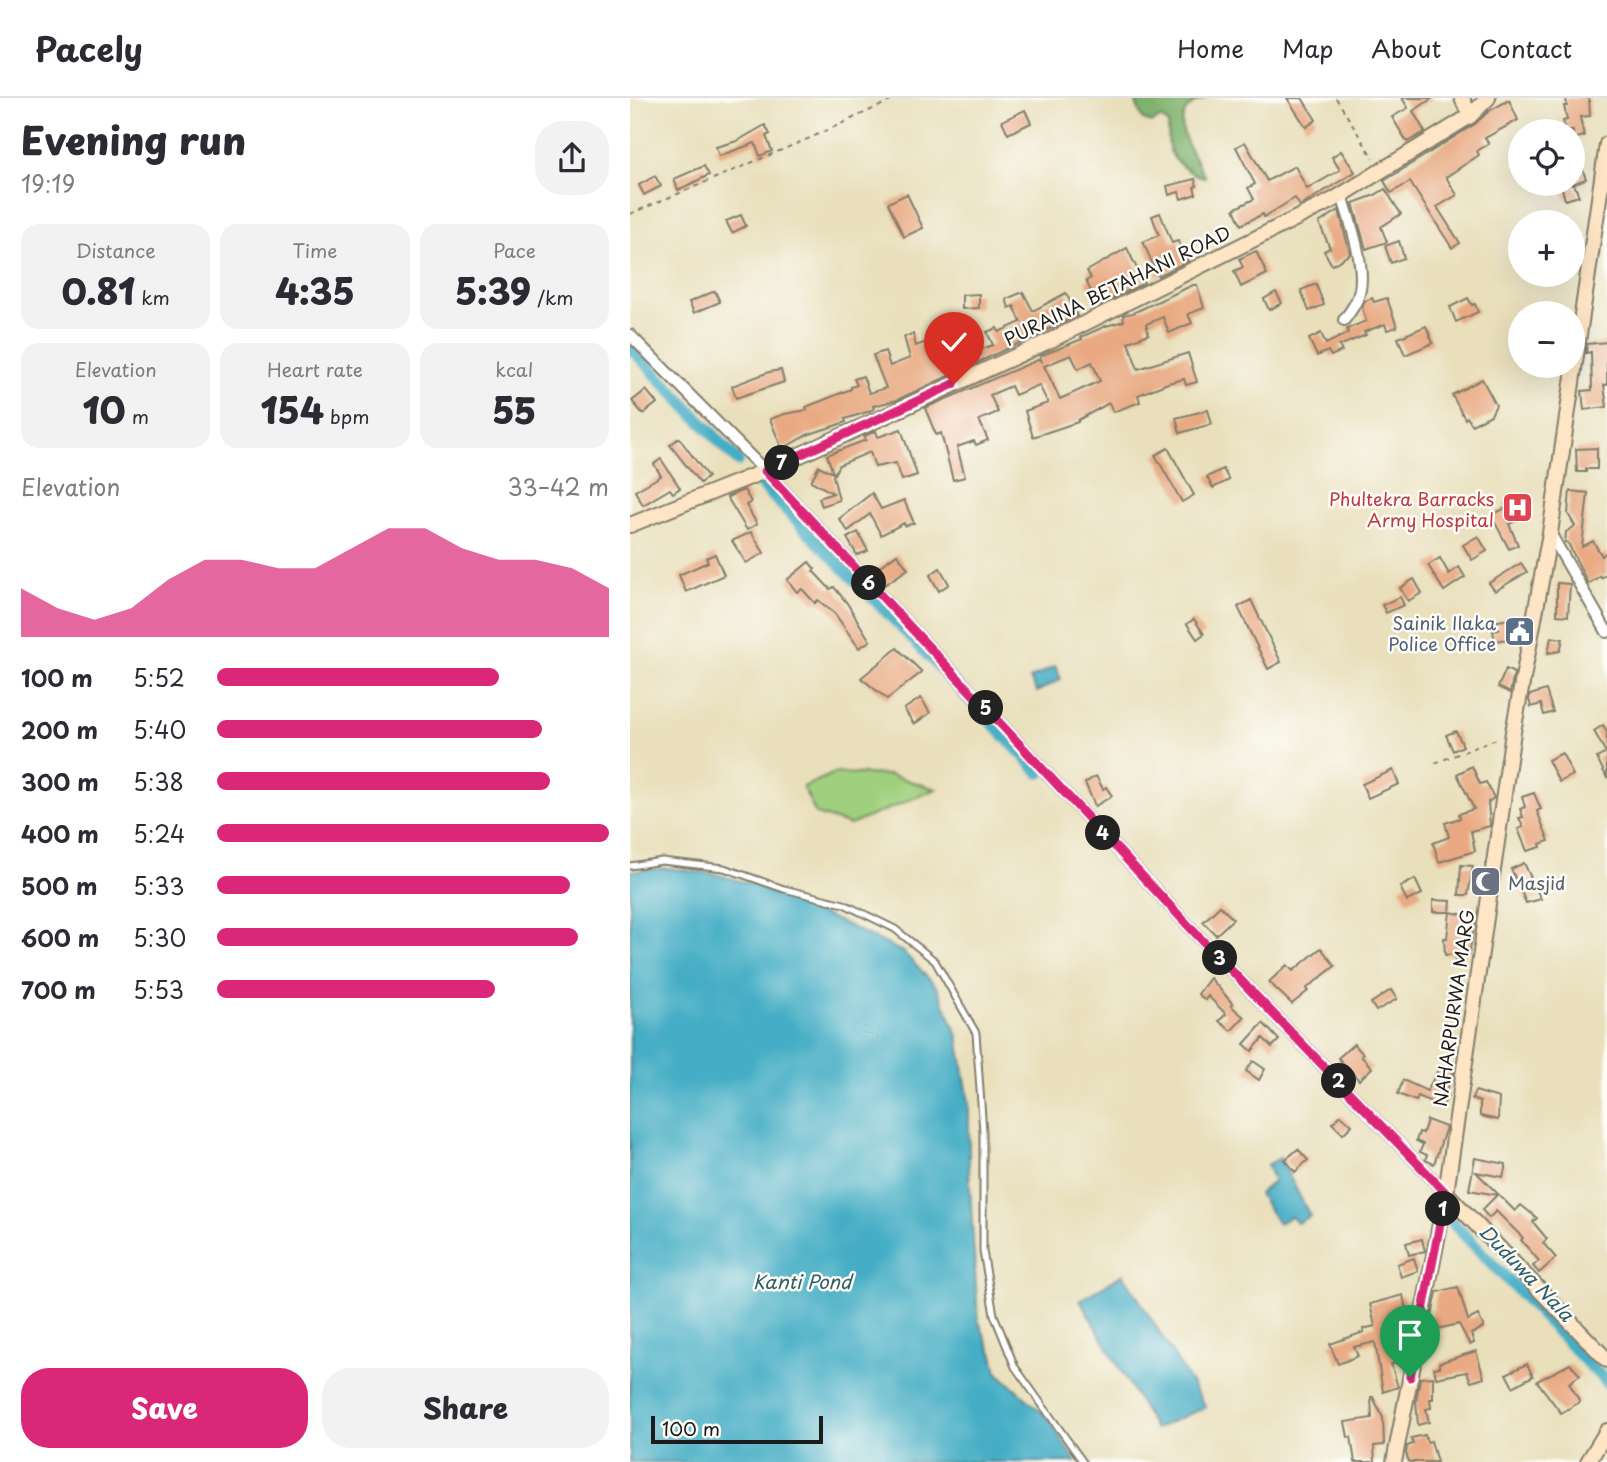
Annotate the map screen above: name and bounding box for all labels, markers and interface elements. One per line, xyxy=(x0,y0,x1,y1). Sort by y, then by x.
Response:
text: Pacely xyxy=(35,23,143,73)
text: Home xyxy=(1177,30,1244,66)
text: Map xyxy=(1282,30,1333,66)
text: About xyxy=(1371,30,1441,66)
text: Contact xyxy=(1479,30,1572,66)
text: Evening run xyxy=(21,111,246,168)
map controls xyxy=(1508,119,1585,378)
button: locate xyxy=(1508,119,1585,196)
button: share xyxy=(535,121,609,195)
text: 19:19 xyxy=(21,166,75,201)
button: + xyxy=(1508,210,1585,287)
street label: PURAINA BETAHANI ROAD xyxy=(999,218,1235,352)
text: Distance xyxy=(76,236,156,264)
text: Time xyxy=(293,236,337,264)
text: Pace xyxy=(493,236,536,264)
text: 0.81 xyxy=(62,264,135,317)
text: 4:35 xyxy=(275,264,355,317)
text: 5:39 xyxy=(455,264,531,317)
text: km xyxy=(135,283,170,311)
text: /km xyxy=(531,283,574,311)
button: − xyxy=(1508,301,1585,378)
pin xyxy=(924,312,984,384)
icon: check xyxy=(935,323,973,361)
text: Elevation xyxy=(75,355,157,383)
text: Heart rate xyxy=(267,355,363,383)
text: kcal xyxy=(495,355,533,383)
text: 10 xyxy=(82,383,125,436)
text: 154 xyxy=(261,383,324,436)
text: 55 xyxy=(492,383,536,436)
text: m xyxy=(125,402,149,430)
text: bpm xyxy=(324,402,369,430)
pin: 7 xyxy=(764,446,800,480)
text: 7 xyxy=(776,448,787,476)
text: Elevation xyxy=(21,469,120,504)
text: 33–42 m xyxy=(507,469,609,504)
place label: Phultekra Barracks Army Hospital xyxy=(1329,485,1494,533)
hospital icon: Phultekra Barracks Army Hospital xyxy=(1500,491,1534,525)
pin: 6 xyxy=(852,566,886,601)
text: 6 xyxy=(862,568,875,596)
place label: Sainik Ilaka Police Office xyxy=(1388,609,1497,657)
public building icon: Sainik Ilaka Police Office xyxy=(1502,615,1536,649)
text: 100 m xyxy=(21,660,93,695)
text: 5:52 xyxy=(133,660,185,695)
pin: 5 xyxy=(968,690,1004,726)
text: 5 xyxy=(979,693,992,721)
text: 200 m xyxy=(21,712,98,747)
text: 5:40 xyxy=(133,712,186,747)
text: 300 m xyxy=(21,764,99,799)
text: 5:38 xyxy=(133,764,184,799)
text: 400 m xyxy=(21,816,99,851)
text: 5:24 xyxy=(133,816,185,851)
pin: 4 xyxy=(1086,816,1120,850)
text: 4 xyxy=(1096,818,1109,846)
mosque icon: Masjid xyxy=(1468,865,1502,899)
text: 500 m xyxy=(21,868,98,903)
text: 5:33 xyxy=(133,868,185,903)
place label: Masjid xyxy=(1508,869,1566,896)
street label: NAHARPURWA MARG xyxy=(1426,908,1480,1108)
text: 600 m xyxy=(21,920,99,955)
text: 5:30 xyxy=(133,920,186,955)
pin: 3 xyxy=(1202,940,1238,976)
text: 3 xyxy=(1213,943,1226,971)
text: 700 m xyxy=(21,972,96,1007)
text: 5:53 xyxy=(133,972,184,1007)
pin: 2 xyxy=(1322,1063,1356,1098)
text: 2 xyxy=(1332,1066,1345,1094)
pin: 1 xyxy=(1426,1192,1460,1226)
text: 1 xyxy=(1438,1194,1447,1222)
water label: Duduwa Nala xyxy=(1473,1217,1581,1328)
water label: Kanti Pond xyxy=(753,1267,854,1295)
pin xyxy=(1380,1305,1440,1377)
icon: arrive xyxy=(1391,1316,1429,1354)
button: Save xyxy=(21,1368,308,1448)
button: Share xyxy=(322,1368,609,1448)
scale bar xyxy=(651,1413,822,1445)
text: 100 m xyxy=(662,1414,720,1442)

